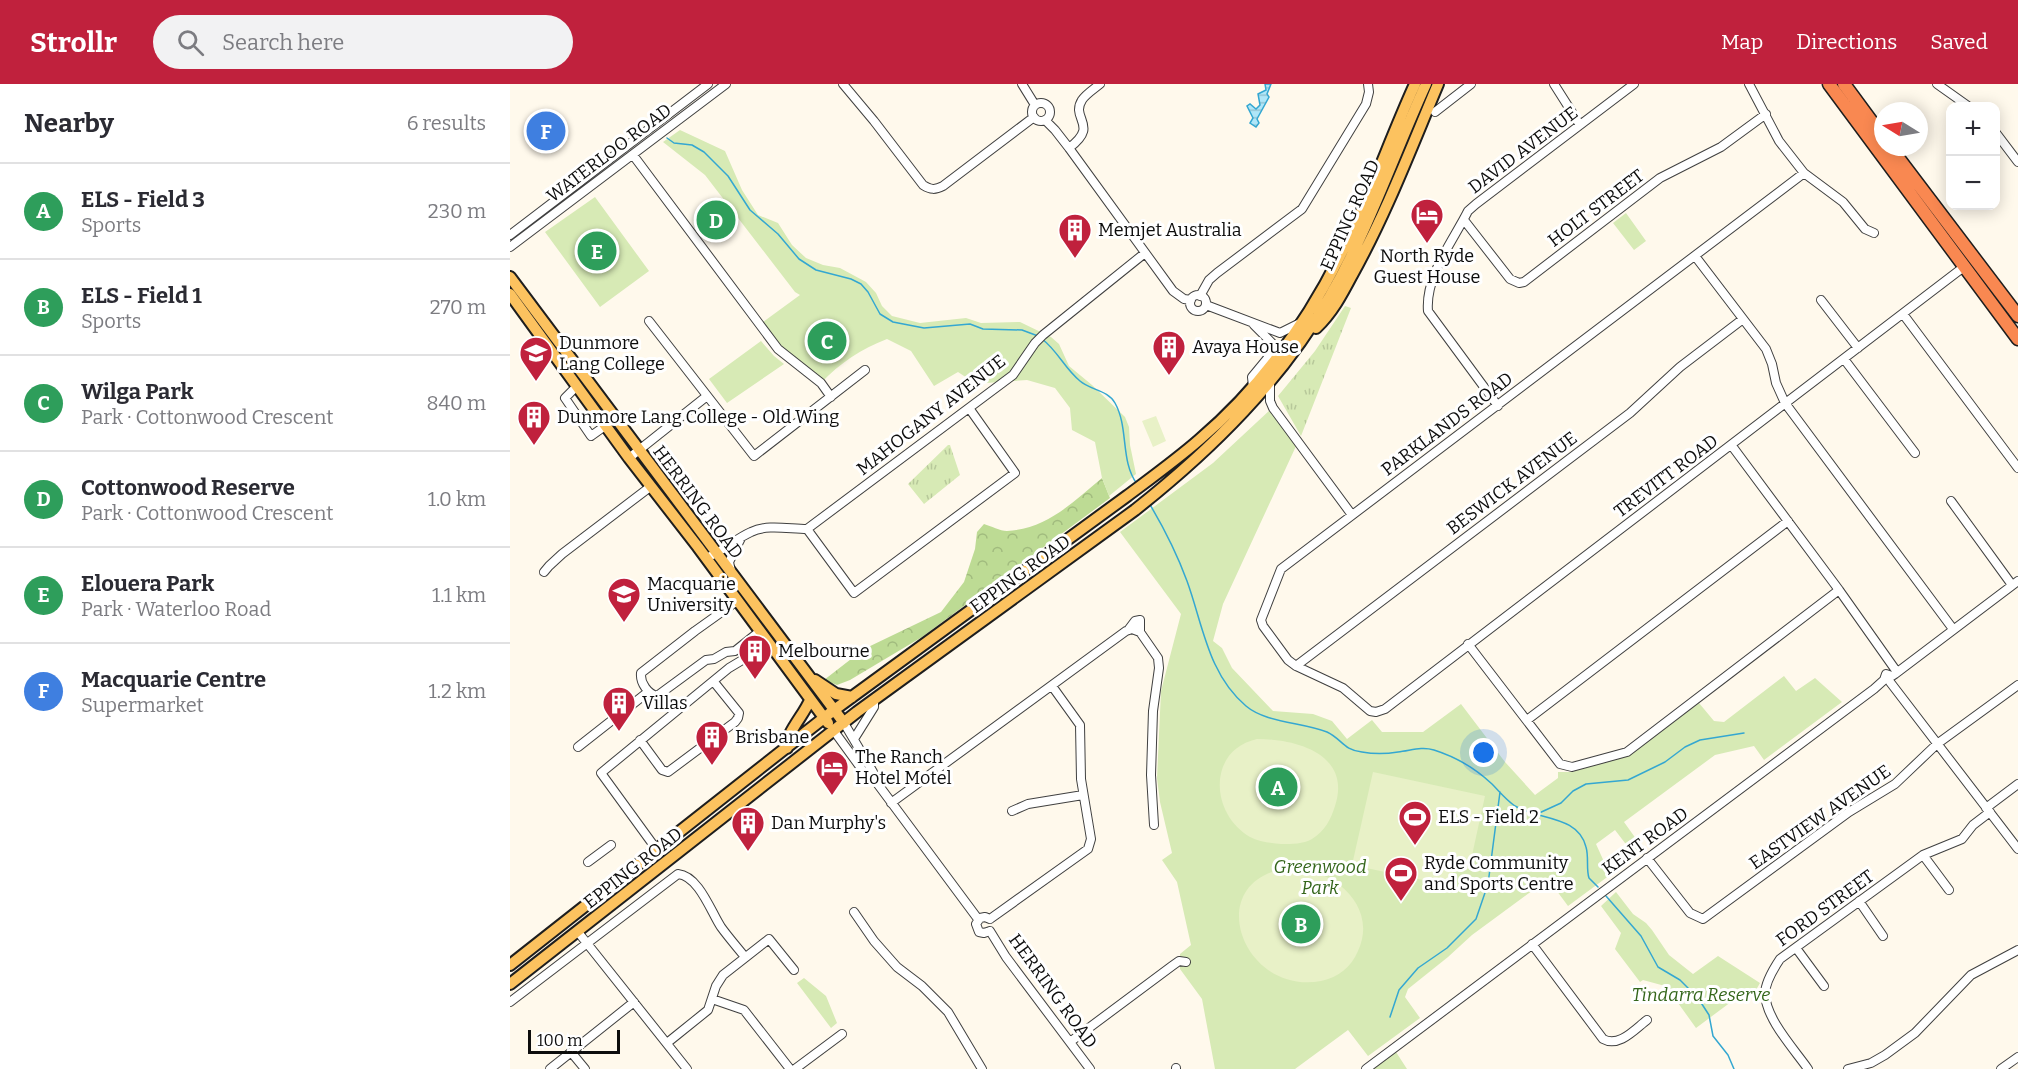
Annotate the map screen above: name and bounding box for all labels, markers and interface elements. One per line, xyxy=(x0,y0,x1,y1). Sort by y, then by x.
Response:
search box xyxy=(153,15,573,69)
text: Strollr xyxy=(30,26,117,59)
icon: search xyxy=(174,26,207,59)
text: Search here xyxy=(222,29,344,56)
text: Map xyxy=(1721,29,1763,55)
text: Directions xyxy=(1796,29,1897,55)
text: Saved xyxy=(1930,29,1988,55)
street label: WATERLOO ROAD xyxy=(542,99,676,207)
street label: DAVID AVENUE xyxy=(1464,102,1582,198)
north arrow xyxy=(1874,102,1928,156)
map controls xyxy=(1946,102,2000,210)
button: + xyxy=(1946,102,2000,156)
text: Nearby xyxy=(24,108,114,139)
pin: F xyxy=(526,108,566,154)
text: 6 results xyxy=(407,111,486,135)
street label: EPPING ROAD xyxy=(1316,156,1384,274)
button: − xyxy=(1946,156,2000,210)
street label: HOLT STREET xyxy=(1543,164,1649,251)
text: ELS - Field 3 xyxy=(81,186,205,213)
hotel icon: North Ryde Guest House xyxy=(1409,197,1445,244)
pin: D xyxy=(696,198,736,242)
text: A xyxy=(36,199,51,223)
text: 230 m xyxy=(428,199,486,223)
building icon: Memjet Australia xyxy=(1057,212,1093,259)
text: Sports xyxy=(81,213,141,237)
place label: Memjet Australia xyxy=(1098,219,1242,241)
pin: E xyxy=(578,228,616,274)
place label: North Ryde Guest House xyxy=(1374,245,1480,288)
text: ELS - Field 1 xyxy=(81,282,202,309)
text: B xyxy=(37,295,50,319)
text: 270 m xyxy=(430,295,486,319)
text: Sports xyxy=(81,309,141,333)
pin: C xyxy=(808,318,846,364)
building icon: Avaya House xyxy=(1151,329,1187,376)
place label: Dunmore Lang College xyxy=(559,332,665,375)
school or university icon: Dunmore Lang College xyxy=(518,335,554,382)
place label: Avaya House xyxy=(1192,336,1299,358)
street label: MAHOGANY AVENUE xyxy=(852,350,1010,480)
street label: PARKLANDS ROAD xyxy=(1377,367,1517,481)
text: Wilga Park xyxy=(81,378,194,405)
text: C xyxy=(37,391,50,415)
text: 840 m xyxy=(426,391,486,415)
building icon: Dunmore Lang College - Old Wing xyxy=(516,399,552,446)
text: Park · Cottonwood Crescent xyxy=(81,405,334,429)
place label: Dunmore Lang College - Old Wing xyxy=(557,406,839,428)
street label: BESWICK AVENUE xyxy=(1443,427,1581,539)
street label: TREVITT ROAD xyxy=(1610,430,1722,522)
street label: HERRING ROAD xyxy=(648,441,748,563)
text: Cottonwood Reserve xyxy=(81,474,295,501)
text: D xyxy=(36,487,51,511)
text: 1.0 km xyxy=(428,487,486,511)
text: Park · Cottonwood Crescent xyxy=(81,501,334,525)
street label: EPPING ROAD xyxy=(965,530,1075,618)
text: Elouera Park xyxy=(81,570,214,597)
place label: Macquarie University xyxy=(647,573,736,616)
school or university icon: Macquarie University xyxy=(606,576,642,623)
text: E xyxy=(37,583,50,607)
text: 1.1 km xyxy=(432,583,486,607)
text: Park · Waterloo Road xyxy=(81,597,271,621)
building icon: Melbourne xyxy=(737,633,773,680)
place label: Melbourne xyxy=(778,640,870,662)
text: Macquarie Centre xyxy=(81,666,266,693)
text: F xyxy=(38,679,49,703)
text: 1.2 km xyxy=(428,679,486,703)
building icon: Villas xyxy=(601,685,637,732)
place label: Villas xyxy=(642,692,688,714)
text: Supermarket xyxy=(81,693,204,717)
building icon: Brisbane xyxy=(694,719,730,766)
place label: Brisbane xyxy=(735,726,809,748)
your location xyxy=(1469,738,1498,767)
place label: The Ranch Hotel Motel xyxy=(855,746,952,789)
hotel icon: The Ranch Hotel Motel xyxy=(814,749,850,796)
street label: EASTVIEW AVENUE xyxy=(1745,760,1895,874)
pin: A xyxy=(1258,764,1298,810)
sports icon: ELS - Field 2 xyxy=(1397,799,1433,846)
street label: KENT ROAD xyxy=(1598,802,1692,880)
building icon: Dan Murphy's xyxy=(730,805,766,852)
place label: ELS - Field 2 xyxy=(1438,806,1539,828)
place label: Dan Murphy's xyxy=(771,812,886,834)
street label: EPPING ROAD xyxy=(579,823,687,913)
place label: Ryde Community and Sports Centre xyxy=(1424,852,1574,895)
sports icon: Ryde Community and Sports Centre xyxy=(1383,855,1419,902)
park label: Greenwood Park xyxy=(1273,856,1367,899)
street label: FORD STREET xyxy=(1772,865,1879,951)
pin: B xyxy=(1282,902,1320,946)
street label: HERRING ROAD xyxy=(1004,929,1102,1053)
park label: Tindarra Reserve xyxy=(1632,984,1770,1006)
scale bar xyxy=(528,1027,620,1054)
text: 100 m xyxy=(537,1031,582,1050)

